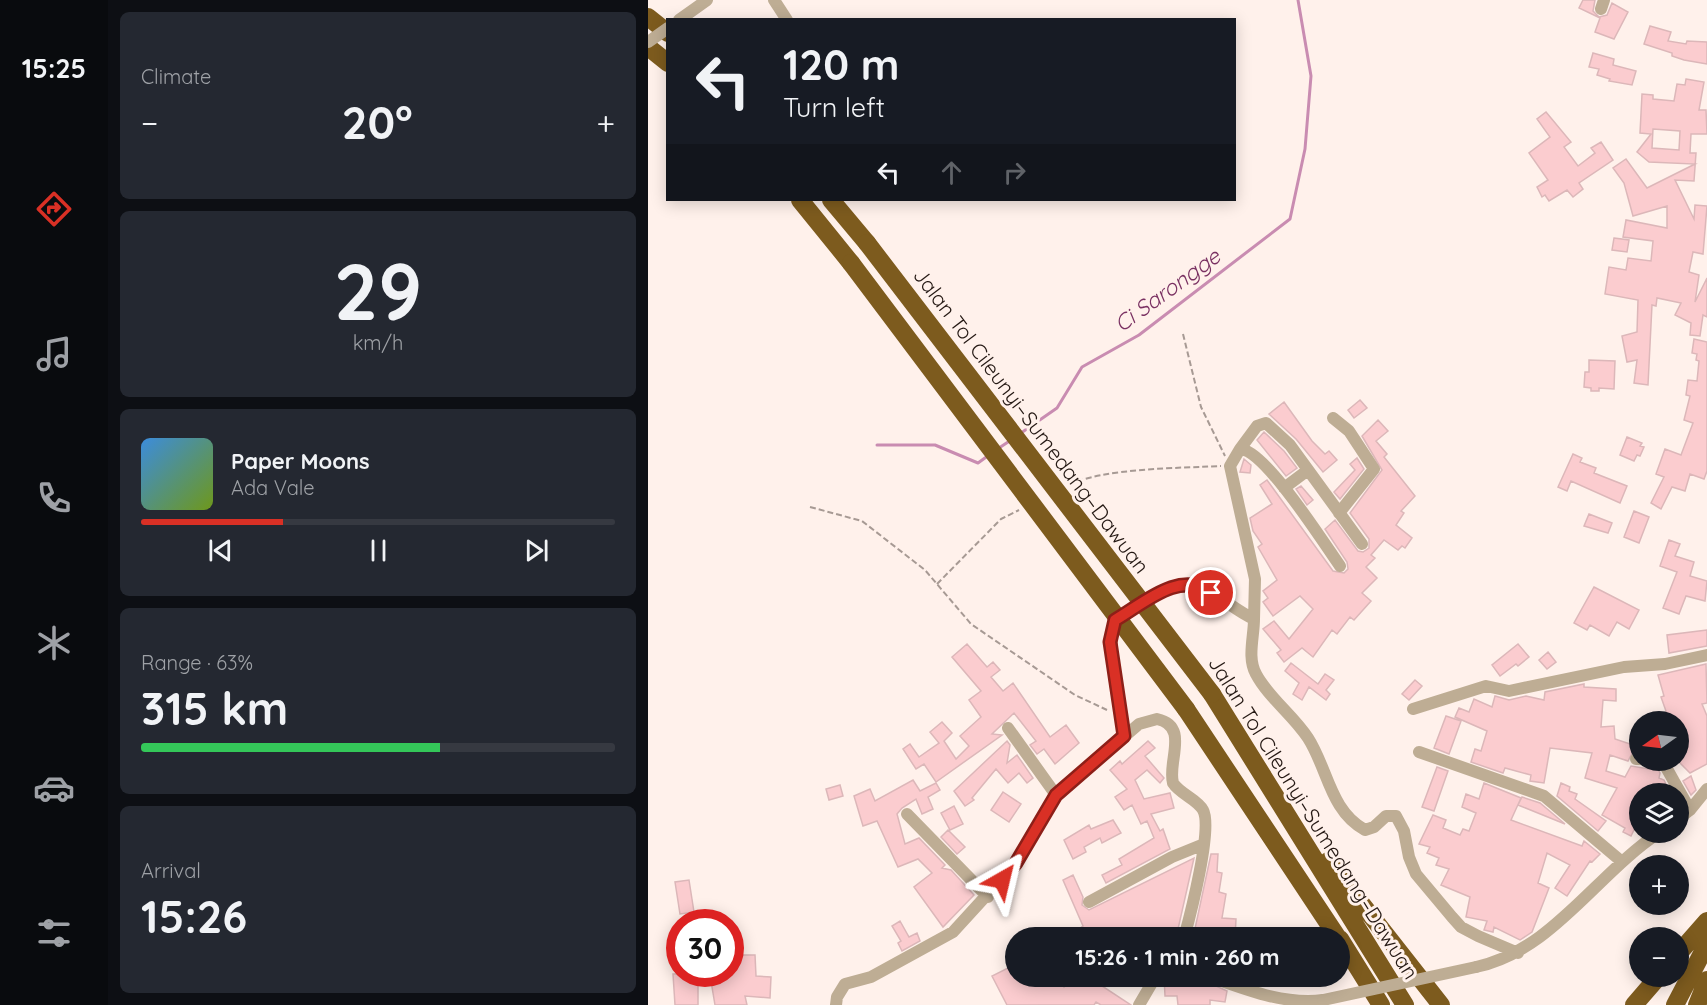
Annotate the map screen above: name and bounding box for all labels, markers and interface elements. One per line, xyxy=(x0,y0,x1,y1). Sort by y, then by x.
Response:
text: 120 m xyxy=(783,38,900,91)
icon: left xyxy=(684,42,762,120)
text: 15:25 xyxy=(22,51,86,85)
text: Climate xyxy=(141,64,211,89)
text: Turn left xyxy=(783,90,885,124)
text: 20° xyxy=(342,94,413,150)
text: − xyxy=(141,102,158,143)
text: + xyxy=(596,102,615,143)
icon: left xyxy=(872,156,905,189)
icon: ahead xyxy=(935,156,968,189)
icon: right xyxy=(998,156,1031,189)
icon: directions xyxy=(33,188,75,230)
water label: Ci Sarongge xyxy=(1109,241,1227,338)
text: 29 xyxy=(334,242,422,340)
street label: Jalan Tol Cileunyi–Sumedang–Dawuan xyxy=(908,262,1155,578)
text: km/h xyxy=(353,330,403,355)
icon: music xyxy=(33,333,75,375)
text: Paper Moons xyxy=(231,447,370,475)
text: Ada Vale xyxy=(231,475,315,500)
icon: phone xyxy=(33,477,75,519)
icon: previous xyxy=(204,534,237,567)
icon: pause xyxy=(362,534,395,567)
icon: next xyxy=(520,534,553,567)
pin xyxy=(1185,567,1236,618)
icon: arrive xyxy=(1194,576,1227,609)
icon: climate xyxy=(33,622,75,664)
text: Range · 63% xyxy=(141,650,253,675)
street label: Jalan Tol Cileunyi–Sumedang–Dawuan xyxy=(1203,651,1424,984)
text: 315 km xyxy=(141,680,288,736)
north arrow xyxy=(1629,711,1689,771)
map controls xyxy=(1629,711,1689,987)
icon: car xyxy=(33,767,75,809)
button: layers xyxy=(1629,783,1689,843)
position arrow xyxy=(970,848,1034,912)
button: + xyxy=(1629,855,1689,915)
text: Arrival xyxy=(141,858,201,883)
text: 15:26 xyxy=(141,888,247,944)
speed limit sign: 30 xyxy=(666,909,744,987)
icon: filters xyxy=(33,912,75,954)
button: − xyxy=(1629,927,1689,987)
text: 15:26 · 1 min · 260 m xyxy=(1075,943,1280,971)

